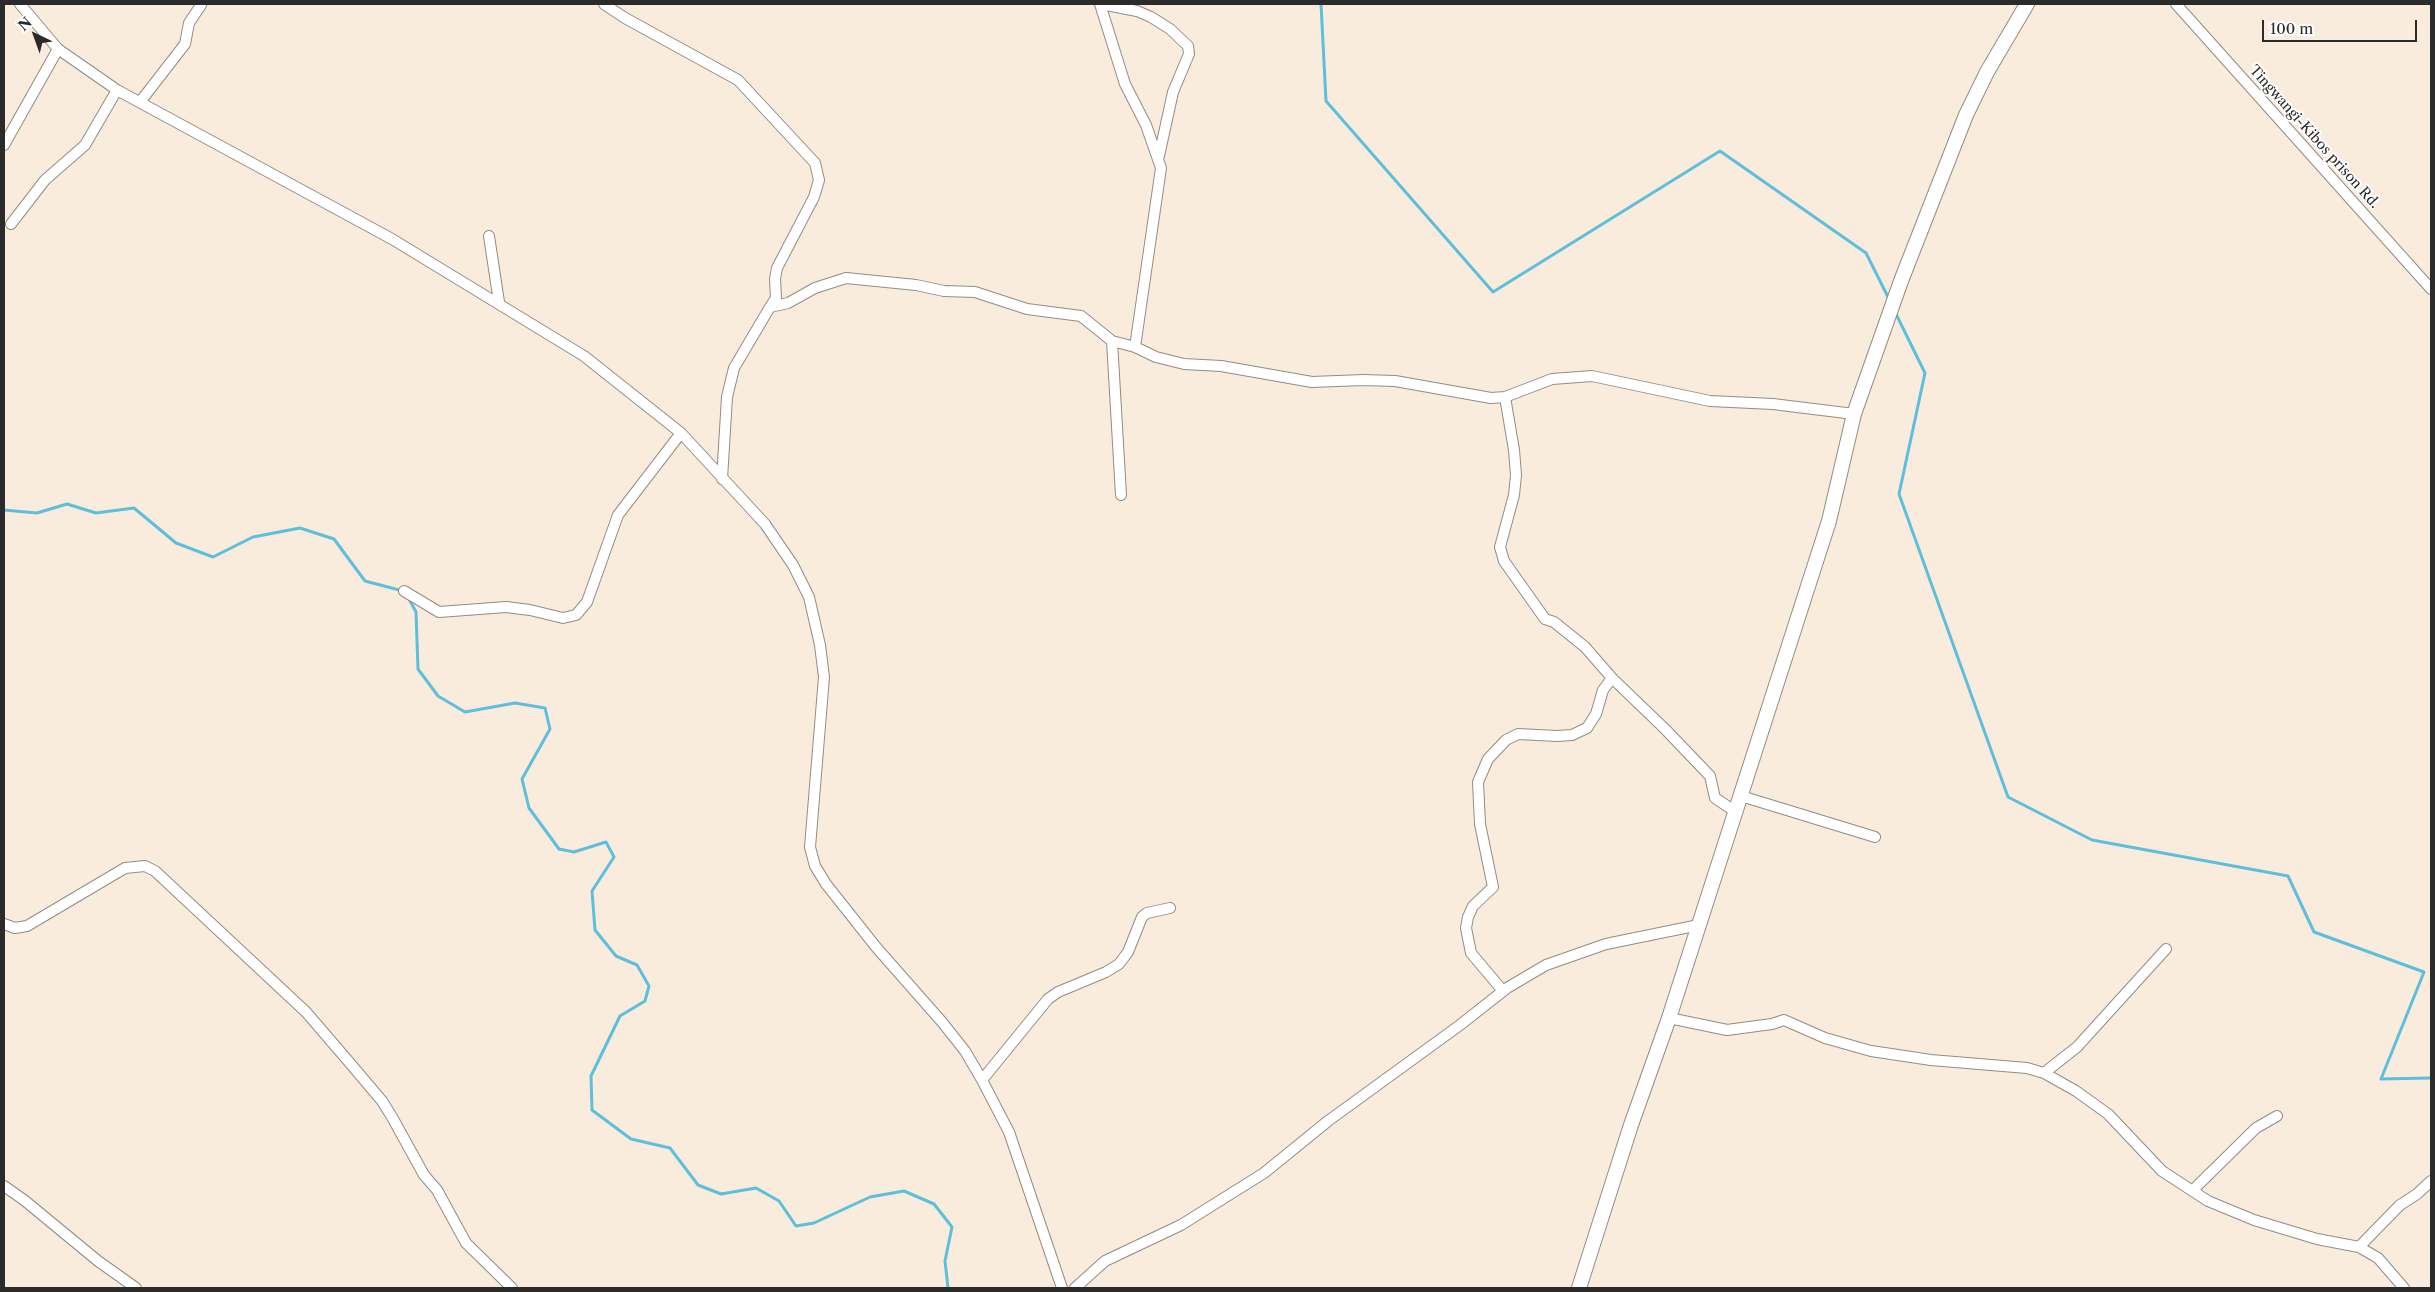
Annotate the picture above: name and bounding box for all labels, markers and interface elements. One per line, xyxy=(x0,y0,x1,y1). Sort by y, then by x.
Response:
north arrow xyxy=(10,10,60,60)
scale bar xyxy=(2265,10,2420,42)
text: N xyxy=(14,13,36,35)
text: 100 m xyxy=(2270,19,2313,38)
street label: Tingwangi-Kibos prison Rd. xyxy=(2245,62,2383,212)

